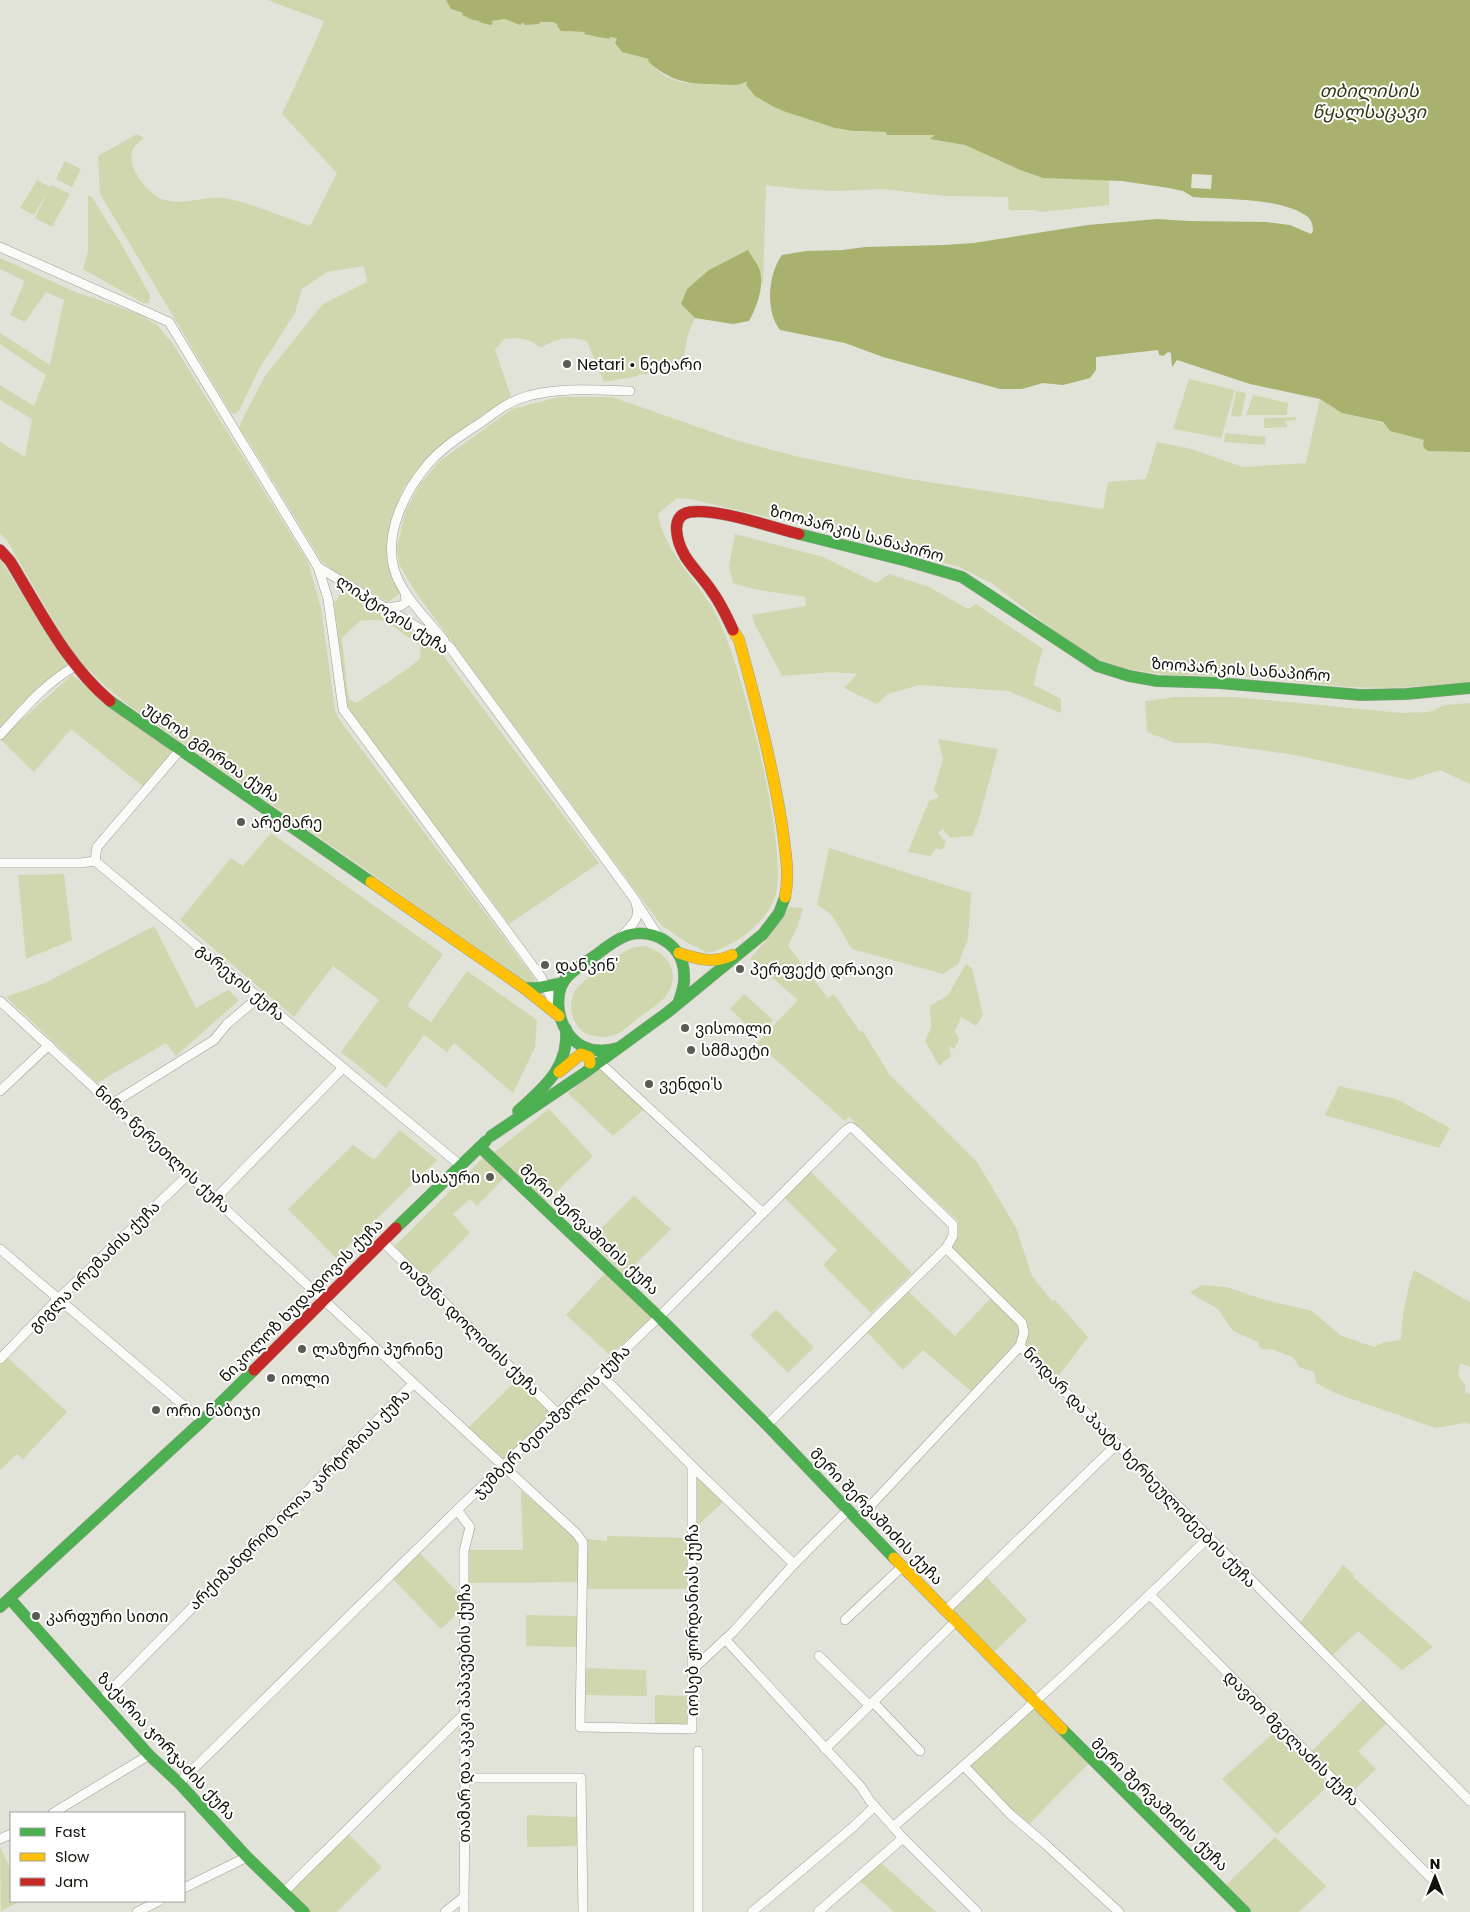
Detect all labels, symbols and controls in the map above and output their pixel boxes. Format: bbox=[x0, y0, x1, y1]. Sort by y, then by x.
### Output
water label: თბილისის წყალსაცავი bbox=[1312, 78, 1426, 124]
place label: Netari • ნეტარი bbox=[577, 353, 702, 376]
marker: Netari • ნეტარი bbox=[561, 358, 573, 370]
street label: ზოოპარკის სანაპირო bbox=[767, 499, 947, 568]
street label: ლიპტოვის ქუჩა bbox=[332, 569, 454, 660]
street label: ზოოპარკის სანაპირო bbox=[1151, 652, 1331, 687]
street label: უცნობ გმირთა ქუჩა bbox=[139, 697, 285, 808]
place label: არემარე bbox=[251, 811, 322, 834]
marker: არემარე bbox=[235, 816, 247, 828]
street label: გარეჯის ქუჩა bbox=[191, 938, 290, 1026]
place label: დანკინ' bbox=[555, 954, 618, 977]
place label: პერფექტ დრაივი bbox=[750, 958, 893, 981]
marker: დანკინ' bbox=[539, 959, 551, 971]
marker: პერფექტ დრაივი bbox=[734, 963, 746, 975]
place label: ვისოილი bbox=[695, 1017, 772, 1040]
marker: ვისოილი bbox=[679, 1022, 691, 1034]
place label: სმმაეტი bbox=[701, 1039, 769, 1062]
marker: სმმაეტი bbox=[685, 1044, 697, 1056]
place label: ვენდი'ს bbox=[659, 1073, 723, 1096]
marker: ვენდი'ს bbox=[643, 1078, 655, 1090]
street label: ნინო წერეთლის ქუჩა bbox=[90, 1080, 236, 1219]
street label: მერი შერვაშიძის ქუჩა bbox=[515, 1158, 665, 1300]
place label: სისაური bbox=[411, 1166, 480, 1189]
marker: სისაური bbox=[484, 1171, 496, 1183]
street label: გიგლა ირემაძის ქუჩა bbox=[23, 1195, 165, 1337]
street label: ნიკოლოზ ხუდადოვის ქუჩა bbox=[214, 1213, 389, 1388]
street label: თამუნა დოლიძის ქუჩა bbox=[394, 1254, 545, 1401]
place label: ლაზური პურინე bbox=[312, 1338, 443, 1361]
street label: ჯუმბერ ბეთაშვილის ქუჩა bbox=[467, 1339, 636, 1503]
street label: ნოდარ და პაატა ხერხეულიძეების ქუჩა bbox=[1018, 1342, 1262, 1593]
marker: ლაზური პურინე bbox=[296, 1343, 308, 1355]
place label: იოლი bbox=[281, 1367, 330, 1390]
marker: იოლი bbox=[265, 1372, 277, 1384]
street label: არქიმანდრიტ ილია კარტოზიას ქუჩა bbox=[184, 1384, 415, 1615]
place label: ორი ნაბიჯი bbox=[166, 1399, 261, 1422]
marker: ორი ნაბიჯი bbox=[150, 1404, 162, 1416]
street label: მერი შერვაშიძის ქუჩა bbox=[805, 1442, 949, 1590]
street label: იოსებ ჟორდანიას ქუჩა bbox=[681, 1524, 704, 1716]
street label: თამარ და აკაკი პაპავების ქუჩა bbox=[453, 1583, 476, 1843]
place label: კარფური სითი bbox=[46, 1605, 169, 1628]
marker: კარფური სითი bbox=[30, 1610, 42, 1622]
street label: დავით მგელაძის ქუჩა bbox=[1218, 1665, 1365, 1812]
street label: ზაქარია ჯორჯაძის ქუჩა bbox=[92, 1667, 241, 1825]
street label: მერი შერვაშიძის ქუჩა bbox=[1086, 1732, 1234, 1876]
legend bbox=[10, 1812, 185, 1902]
text: Fast bbox=[55, 1821, 86, 1842]
text: Slow bbox=[55, 1846, 90, 1867]
north arrow bbox=[1410, 1852, 1460, 1902]
text: N bbox=[1430, 1854, 1440, 1874]
text: Jam bbox=[55, 1871, 89, 1892]

